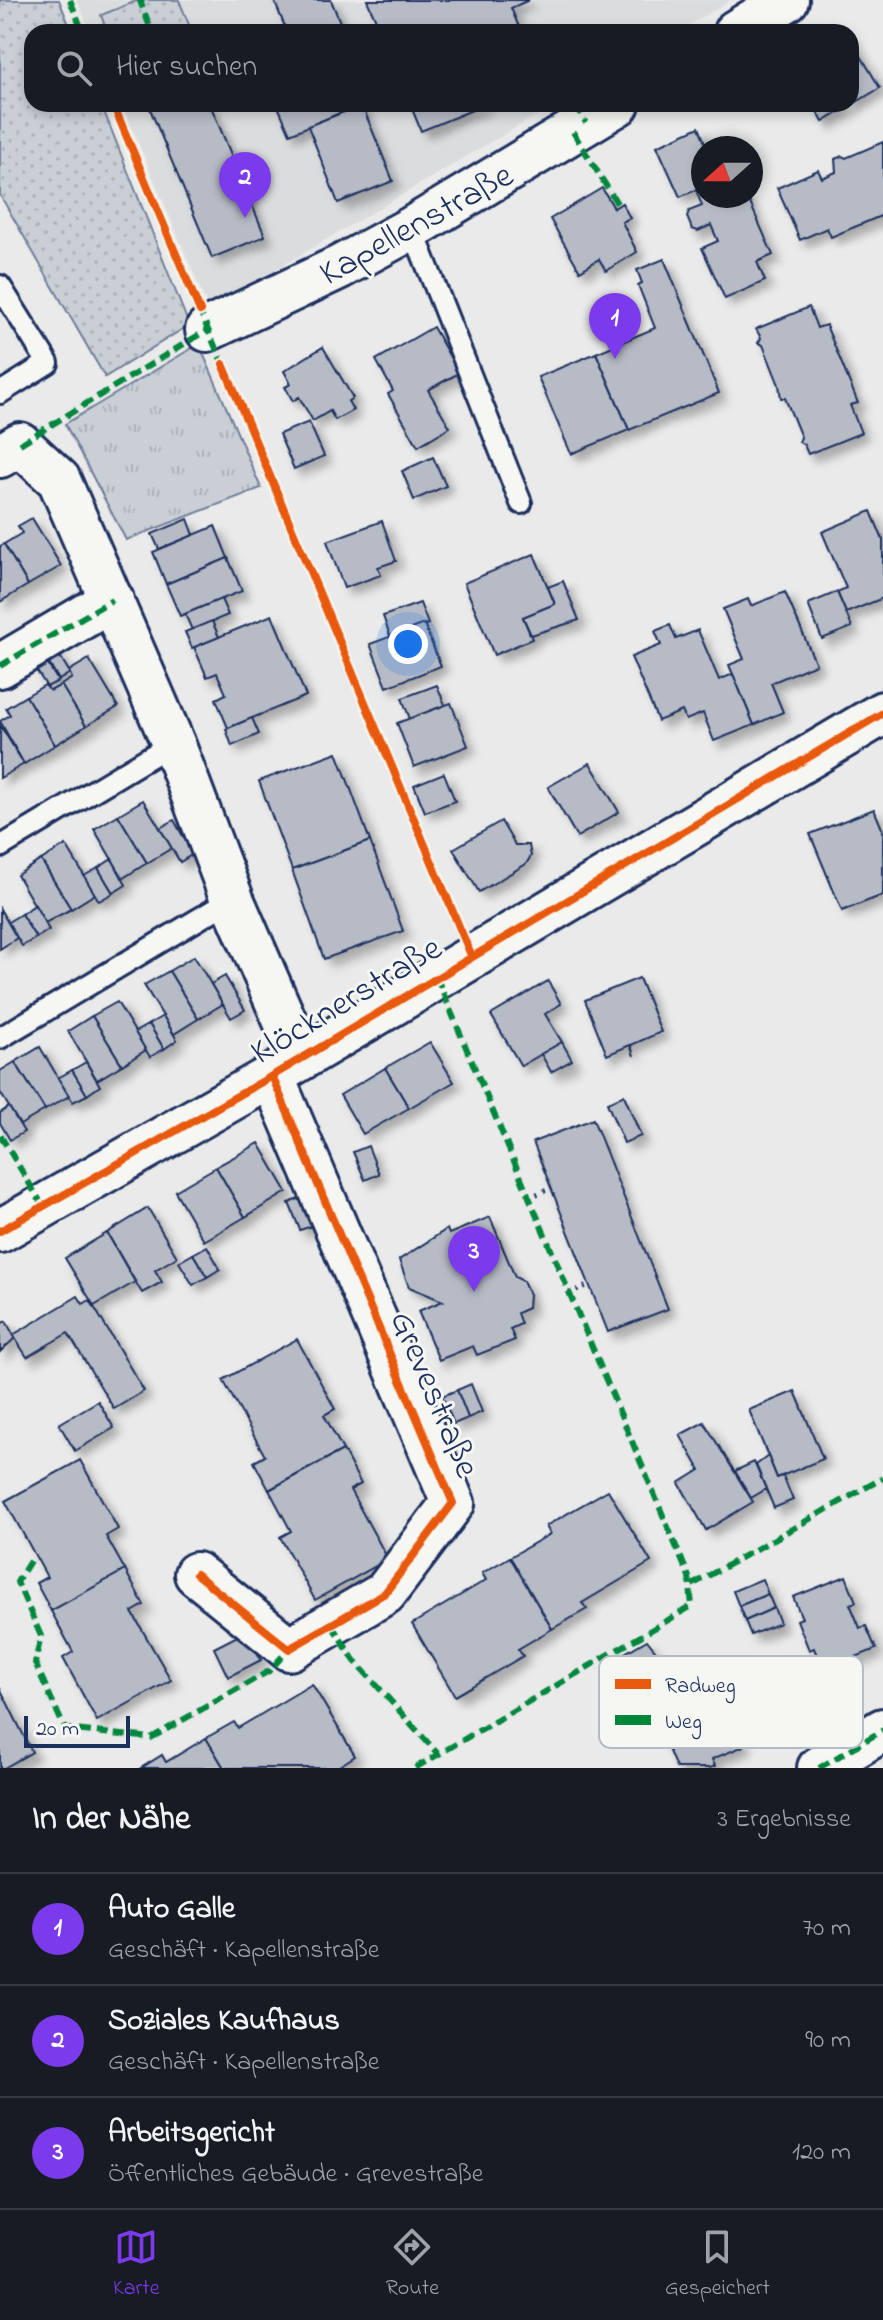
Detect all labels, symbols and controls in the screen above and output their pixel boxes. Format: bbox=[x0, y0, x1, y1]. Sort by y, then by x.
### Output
search box bbox=[24, 24, 859, 112]
icon: search bbox=[52, 46, 96, 90]
text: Hier suchen bbox=[116, 46, 257, 90]
north arrow bbox=[691, 136, 763, 208]
street label: Kapellenstraße bbox=[311, 150, 525, 301]
pin: 2 bbox=[219, 152, 271, 218]
pin: 1 bbox=[589, 293, 641, 359]
your location bbox=[388, 624, 428, 664]
street label: Klöcknerstraße bbox=[242, 923, 454, 1080]
pin: 3 bbox=[448, 1226, 500, 1292]
street label: Grevestraße bbox=[374, 1303, 492, 1487]
legend bbox=[599, 1656, 863, 1748]
text: Radweg bbox=[665, 1671, 736, 1704]
text: Weg bbox=[665, 1707, 702, 1740]
scale bar bbox=[24, 1712, 130, 1748]
text: 20 m bbox=[36, 1714, 79, 1746]
text: In der Nähe bbox=[32, 1795, 190, 1845]
text: 3 Ergebnisse bbox=[717, 1801, 851, 1839]
text: Auto Galle bbox=[108, 1888, 235, 1932]
text: 1 bbox=[54, 1910, 62, 1948]
text: 70 m bbox=[802, 1910, 851, 1948]
text: Geschäft · Kapellenstraße bbox=[108, 1932, 380, 1970]
text: Soziales Kaufhaus bbox=[108, 2000, 340, 2044]
text: 2 bbox=[52, 2022, 64, 2060]
text: 90 m bbox=[805, 2022, 851, 2060]
text: Geschäft · Kapellenstraße bbox=[108, 2044, 380, 2082]
text: Arbeitsgericht bbox=[108, 2112, 275, 2156]
text: 3 bbox=[53, 2134, 63, 2172]
text: 120 m bbox=[792, 2134, 851, 2172]
text: Öffentliches Gebäude · Grevestraße bbox=[108, 2156, 484, 2194]
tab: Karte bbox=[113, 2225, 160, 2305]
tab: Route bbox=[386, 2225, 439, 2305]
tab: Gespeichert bbox=[665, 2225, 770, 2305]

